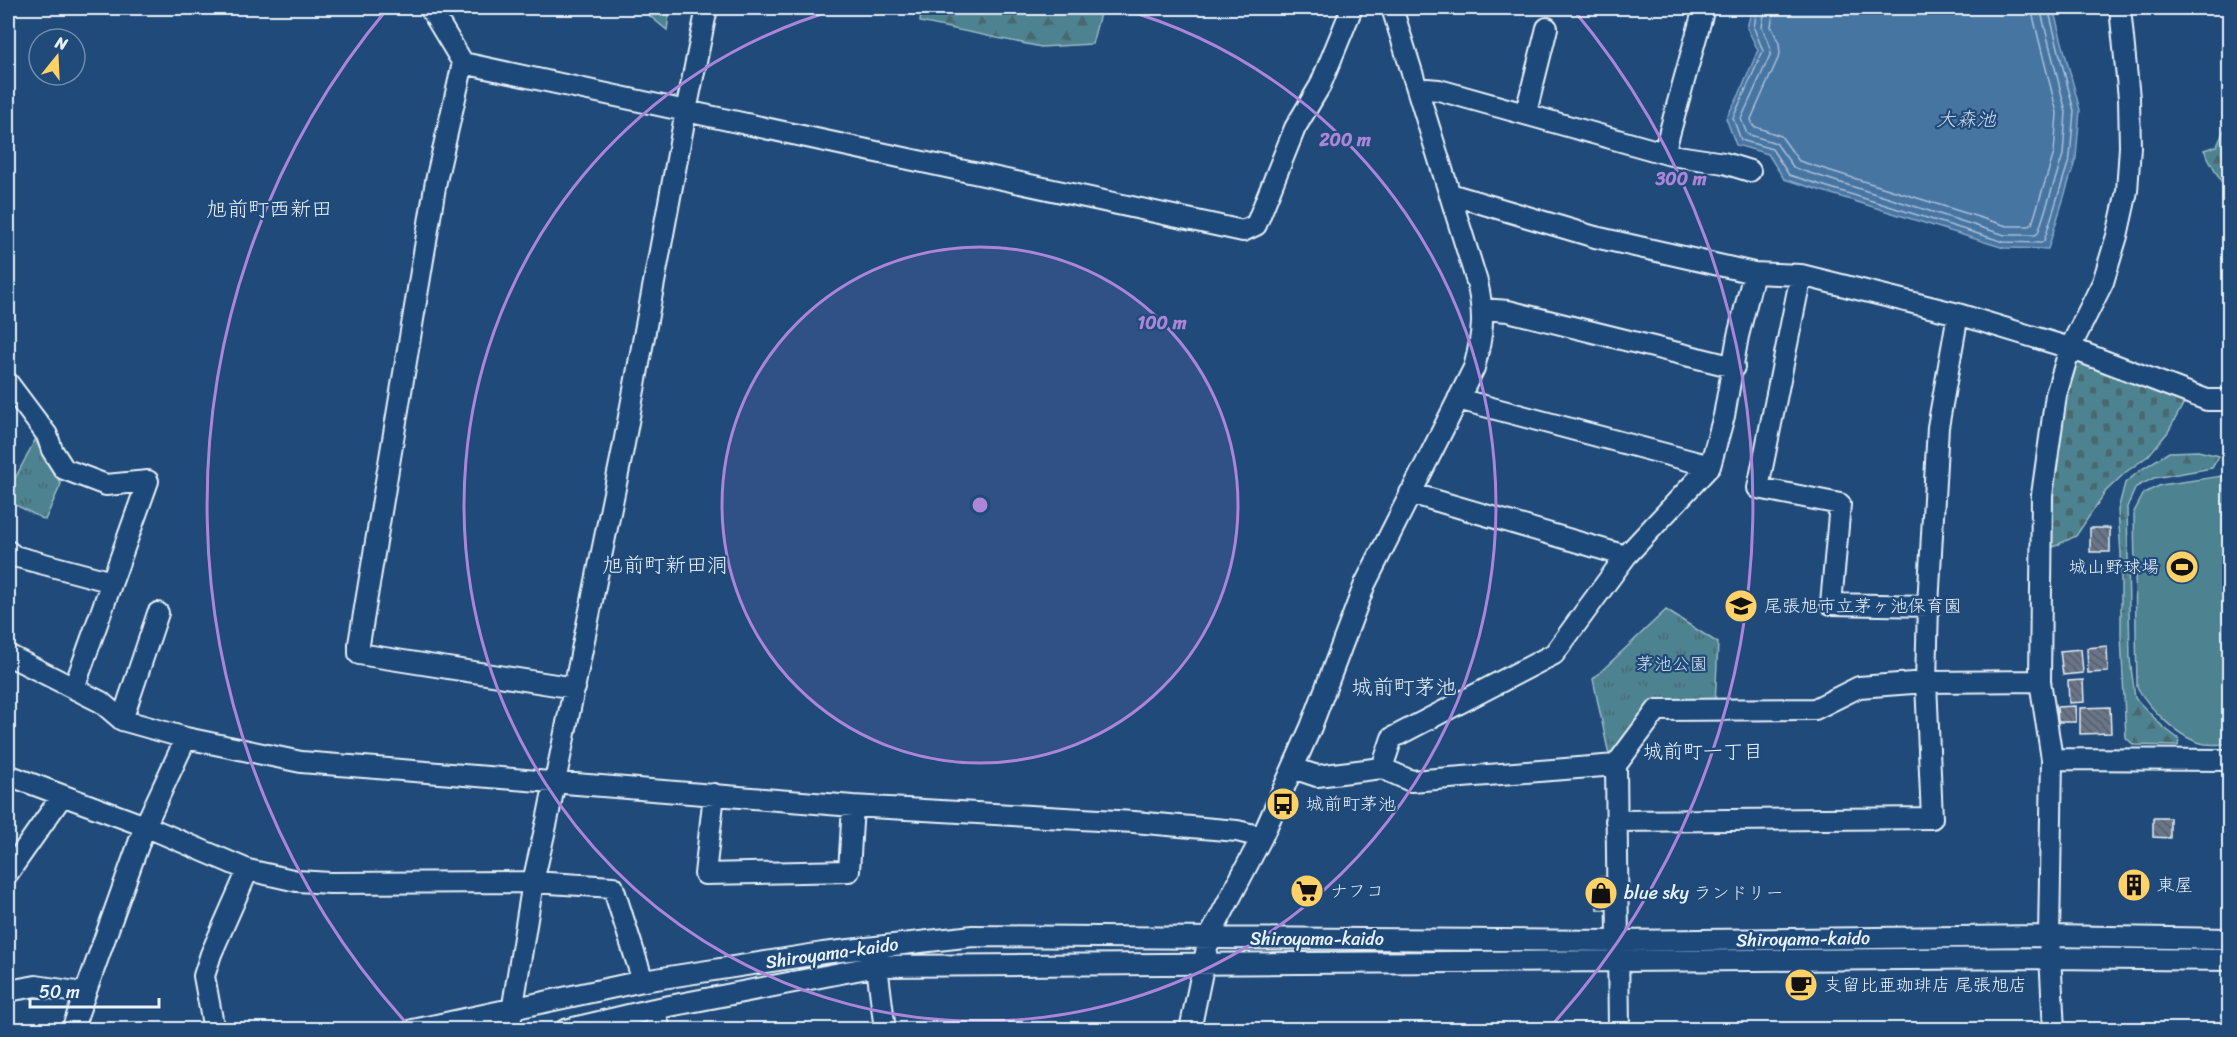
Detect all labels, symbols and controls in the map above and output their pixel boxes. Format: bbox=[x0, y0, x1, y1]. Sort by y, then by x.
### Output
north arrow bbox=[27, 27, 87, 87]
text: N bbox=[51, 27, 72, 59]
water label: 大森池 bbox=[1936, 102, 1997, 137]
text: 200 m bbox=[1318, 124, 1371, 156]
text: 300 m bbox=[1654, 163, 1707, 195]
district label: 旭前町西新田 bbox=[206, 190, 332, 228]
text: 100 m bbox=[1138, 307, 1187, 339]
centre of rings bbox=[970, 495, 990, 515]
district label: 旭前町新田洞 bbox=[602, 546, 728, 584]
sports icon: 城山野球場 bbox=[2164, 549, 2200, 585]
place label: 城山野球場 bbox=[2069, 551, 2159, 583]
school or university icon: 尾張旭市立茅ヶ池保育園 bbox=[1723, 588, 1759, 624]
place label: 尾張旭市立茅ヶ池保育園 bbox=[1764, 590, 1962, 622]
park label: 茅池公園 bbox=[1636, 648, 1708, 680]
district label: 城前町茅池 bbox=[1352, 668, 1457, 706]
district label: 城前町一丁目 bbox=[1643, 734, 1763, 769]
bus stop icon: 城前町茅池 bbox=[1265, 786, 1301, 822]
place label: 城前町茅池 bbox=[1306, 788, 1396, 820]
building icon: 東屋 bbox=[2116, 867, 2152, 903]
place label: 東屋 bbox=[2157, 869, 2193, 901]
supermarket icon: ナフコ bbox=[1289, 873, 1325, 909]
place label: ナフコ bbox=[1330, 875, 1384, 907]
shop icon: blue sky ランドリー bbox=[1583, 875, 1619, 911]
place label: blue sky ランドリー bbox=[1624, 877, 1784, 909]
street label: Shiroyama-kaido bbox=[1736, 922, 1870, 956]
street label: Shiroyama-kaido bbox=[1250, 923, 1384, 955]
street label: Shiroyama-kaido bbox=[763, 928, 901, 978]
cafe icon: 支留比亜珈琲店 尾張旭店 bbox=[1783, 967, 1819, 1003]
place label: 支留比亜珈琲店 尾張旭店 bbox=[1824, 969, 2027, 1001]
scale bar bbox=[30, 971, 159, 1009]
text: 50 m bbox=[39, 976, 80, 1008]

